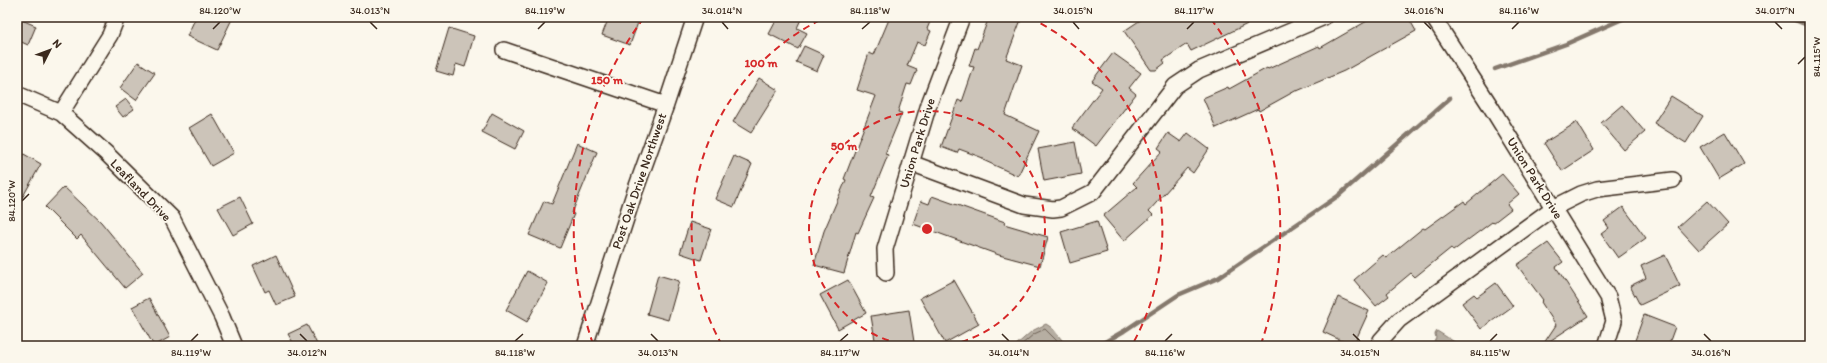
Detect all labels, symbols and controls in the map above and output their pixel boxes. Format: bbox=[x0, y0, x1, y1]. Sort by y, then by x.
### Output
text: 84.120°W bbox=[199, 4, 241, 17]
text: 34.013°N bbox=[350, 4, 390, 17]
text: 84.119°W bbox=[525, 4, 565, 17]
text: 34.014°N bbox=[702, 4, 742, 17]
text: 84.118°W bbox=[850, 4, 891, 17]
text: 34.015°N bbox=[1053, 4, 1093, 17]
text: 84.117°W bbox=[1174, 4, 1214, 17]
text: 34.016°N bbox=[1404, 4, 1444, 17]
text: 84.116°W bbox=[1499, 4, 1539, 17]
text: 34.017°N bbox=[1755, 4, 1795, 17]
north arrow bbox=[30, 30, 70, 70]
text: N bbox=[50, 37, 64, 51]
text: 84.115°W bbox=[1810, 37, 1823, 77]
text: 100 m bbox=[744, 56, 778, 70]
text: 150 m bbox=[591, 73, 624, 87]
street label: Union Park Drive bbox=[896, 96, 938, 190]
street label: Post Oak Drive Northwest bbox=[609, 111, 669, 251]
street label: Union Park Drive bbox=[1504, 134, 1566, 222]
text: 50 m bbox=[831, 139, 858, 153]
street label: Leafland Drive bbox=[107, 156, 175, 224]
text: 84.120°W bbox=[5, 180, 18, 222]
centre of rings bbox=[920, 222, 934, 236]
text: 84.119°W bbox=[171, 346, 211, 359]
text: 34.012°N bbox=[287, 346, 327, 359]
text: 84.118°W bbox=[495, 346, 536, 359]
text: 34.013°N bbox=[638, 346, 678, 359]
text: 84.117°W bbox=[820, 346, 860, 359]
text: 34.014°N bbox=[989, 346, 1029, 359]
text: 84.116°W bbox=[1145, 346, 1185, 359]
text: 34.015°N bbox=[1340, 346, 1380, 359]
text: 84.115°W bbox=[1470, 346, 1510, 359]
text: 34.016°N bbox=[1691, 346, 1731, 359]

